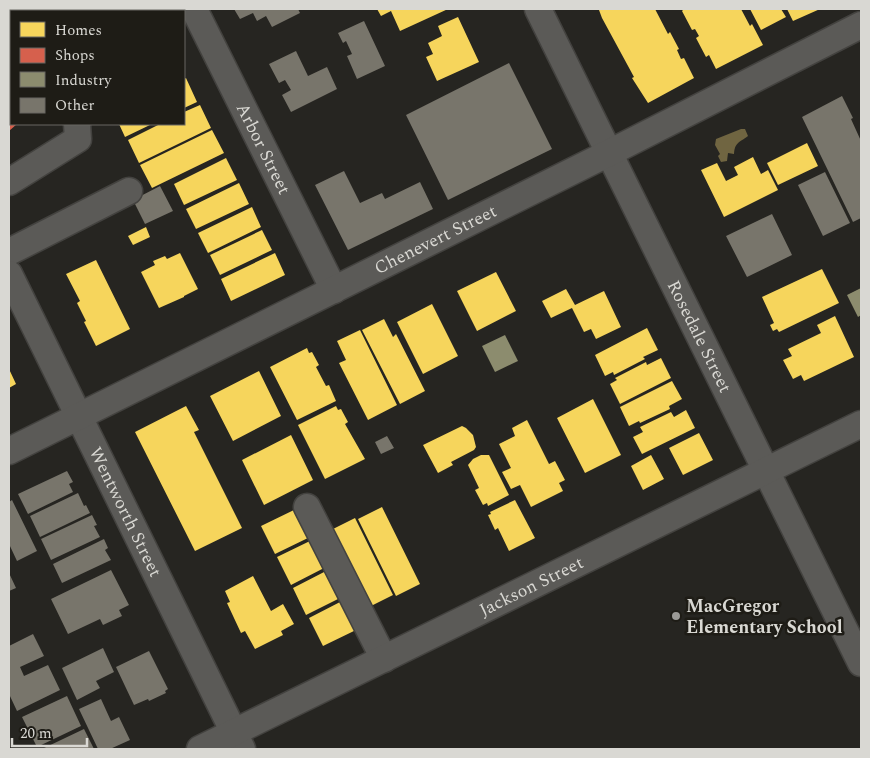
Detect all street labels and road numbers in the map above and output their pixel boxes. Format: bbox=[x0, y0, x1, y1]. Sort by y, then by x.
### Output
street label: Arbor Street bbox=[229, 98, 298, 199]
street label: Chenevert Street bbox=[369, 197, 501, 281]
street label: Rosedale Street bbox=[660, 275, 739, 397]
street label: Wentworth Street bbox=[82, 442, 169, 582]
street label: Jackson Street bbox=[474, 549, 588, 623]

